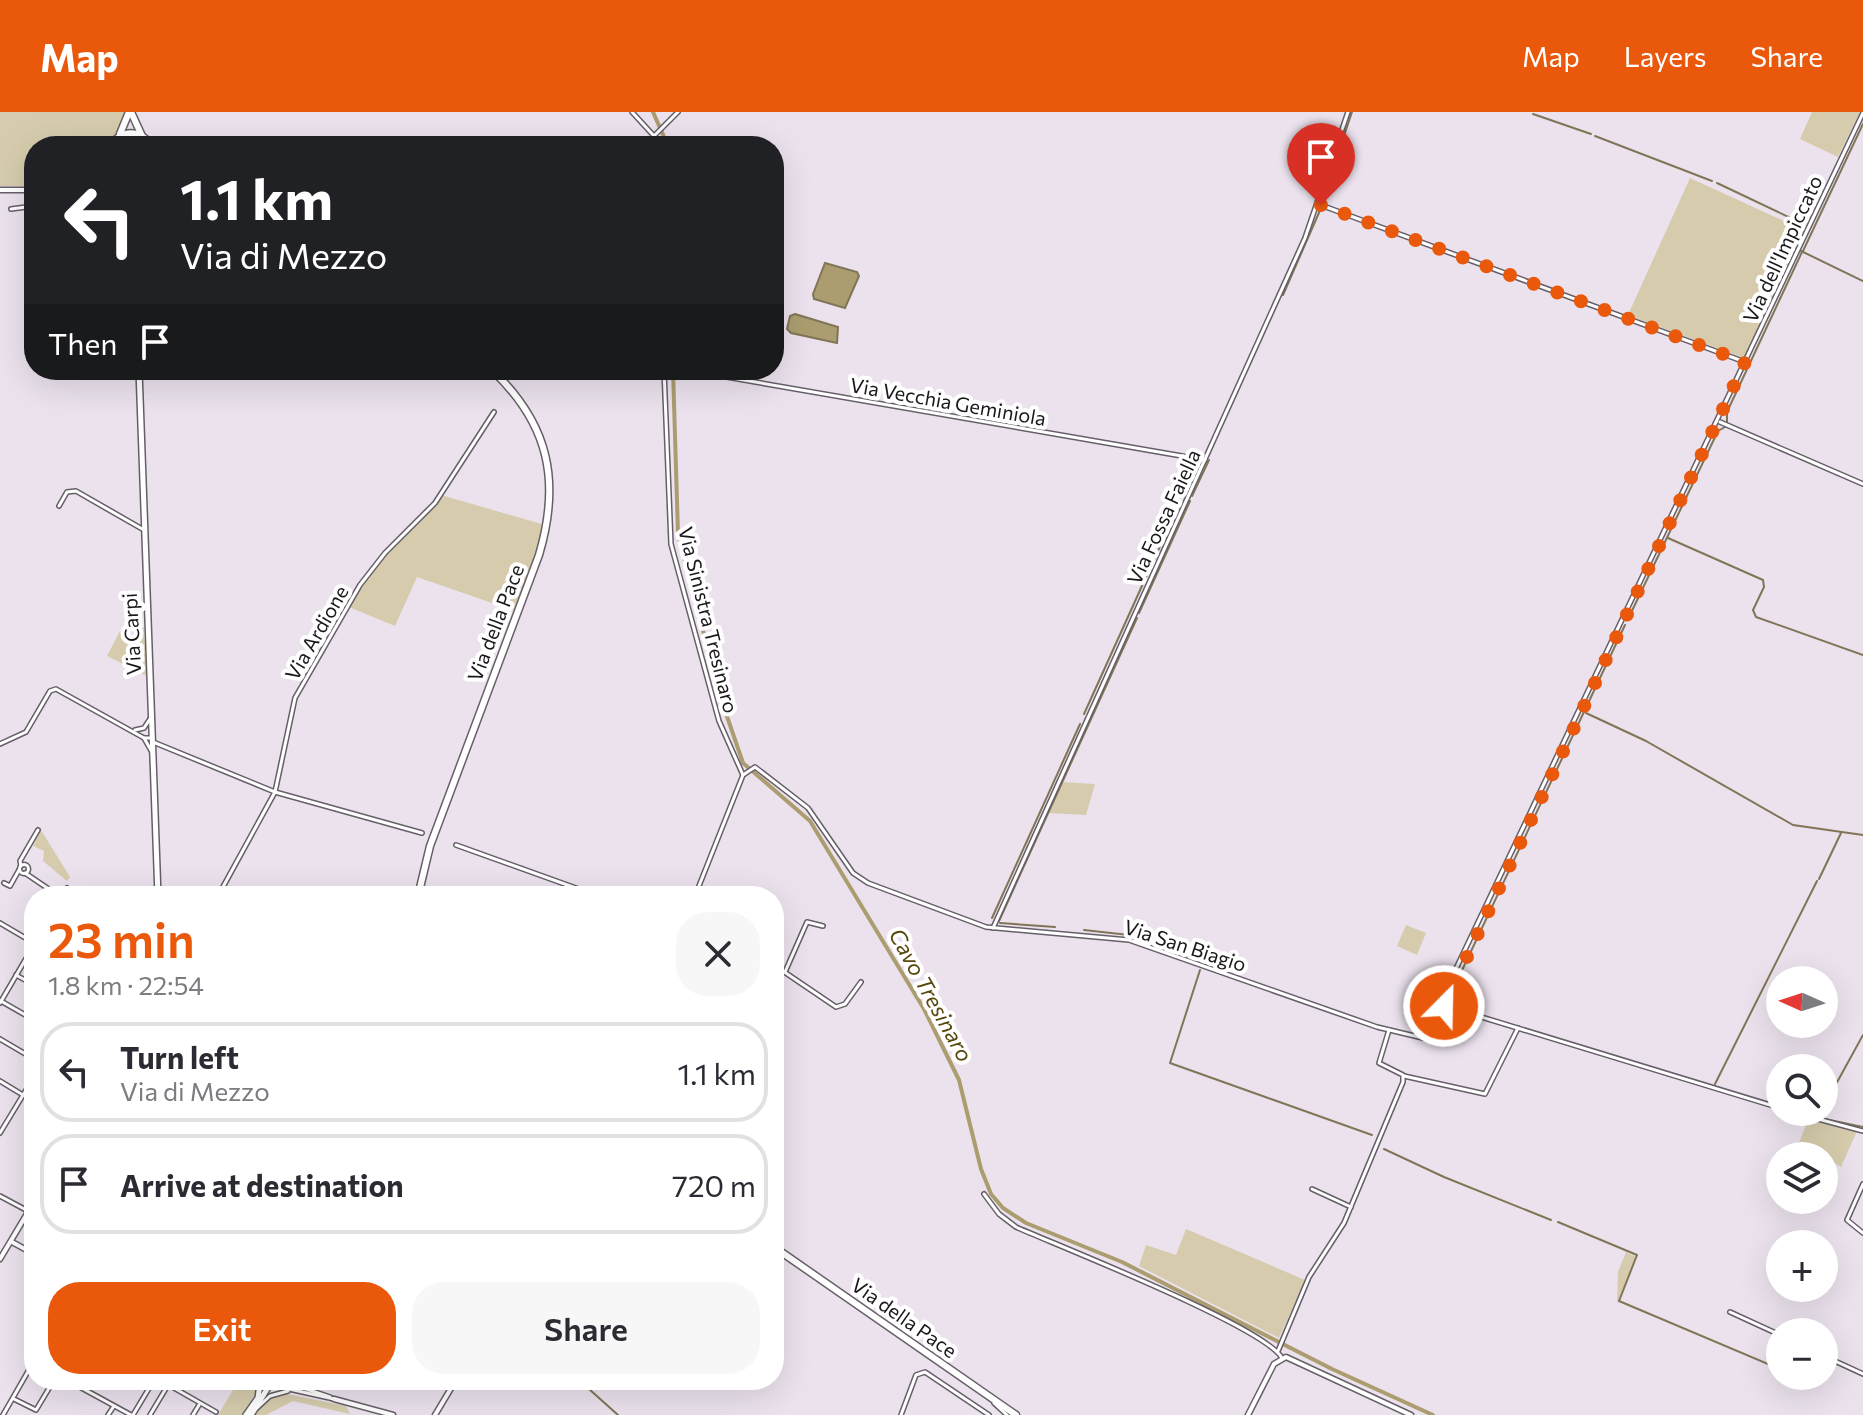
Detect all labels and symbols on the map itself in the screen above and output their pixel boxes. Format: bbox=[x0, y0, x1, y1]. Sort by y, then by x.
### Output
pin bbox=[1287, 123, 1355, 205]
street label: Via dell'Impiccato bbox=[1737, 171, 1827, 326]
street label: Via Vecchia Geminiola bbox=[848, 372, 1048, 430]
street label: Via Fossa Faiella bbox=[1121, 445, 1205, 588]
street label: Via Sinistra Tresinaro bbox=[674, 524, 744, 715]
street label: Via della Pace bbox=[462, 561, 528, 684]
street label: Via Ardione bbox=[279, 581, 353, 684]
street label: Via Carpi bbox=[117, 592, 145, 676]
street label: Via San Biagio bbox=[1121, 914, 1249, 976]
water label: Cavo Tresinaro bbox=[884, 923, 979, 1066]
position arrow bbox=[1402, 964, 1486, 1048]
north arrow bbox=[1766, 966, 1838, 1038]
street label: Via della Pace bbox=[847, 1272, 962, 1362]

